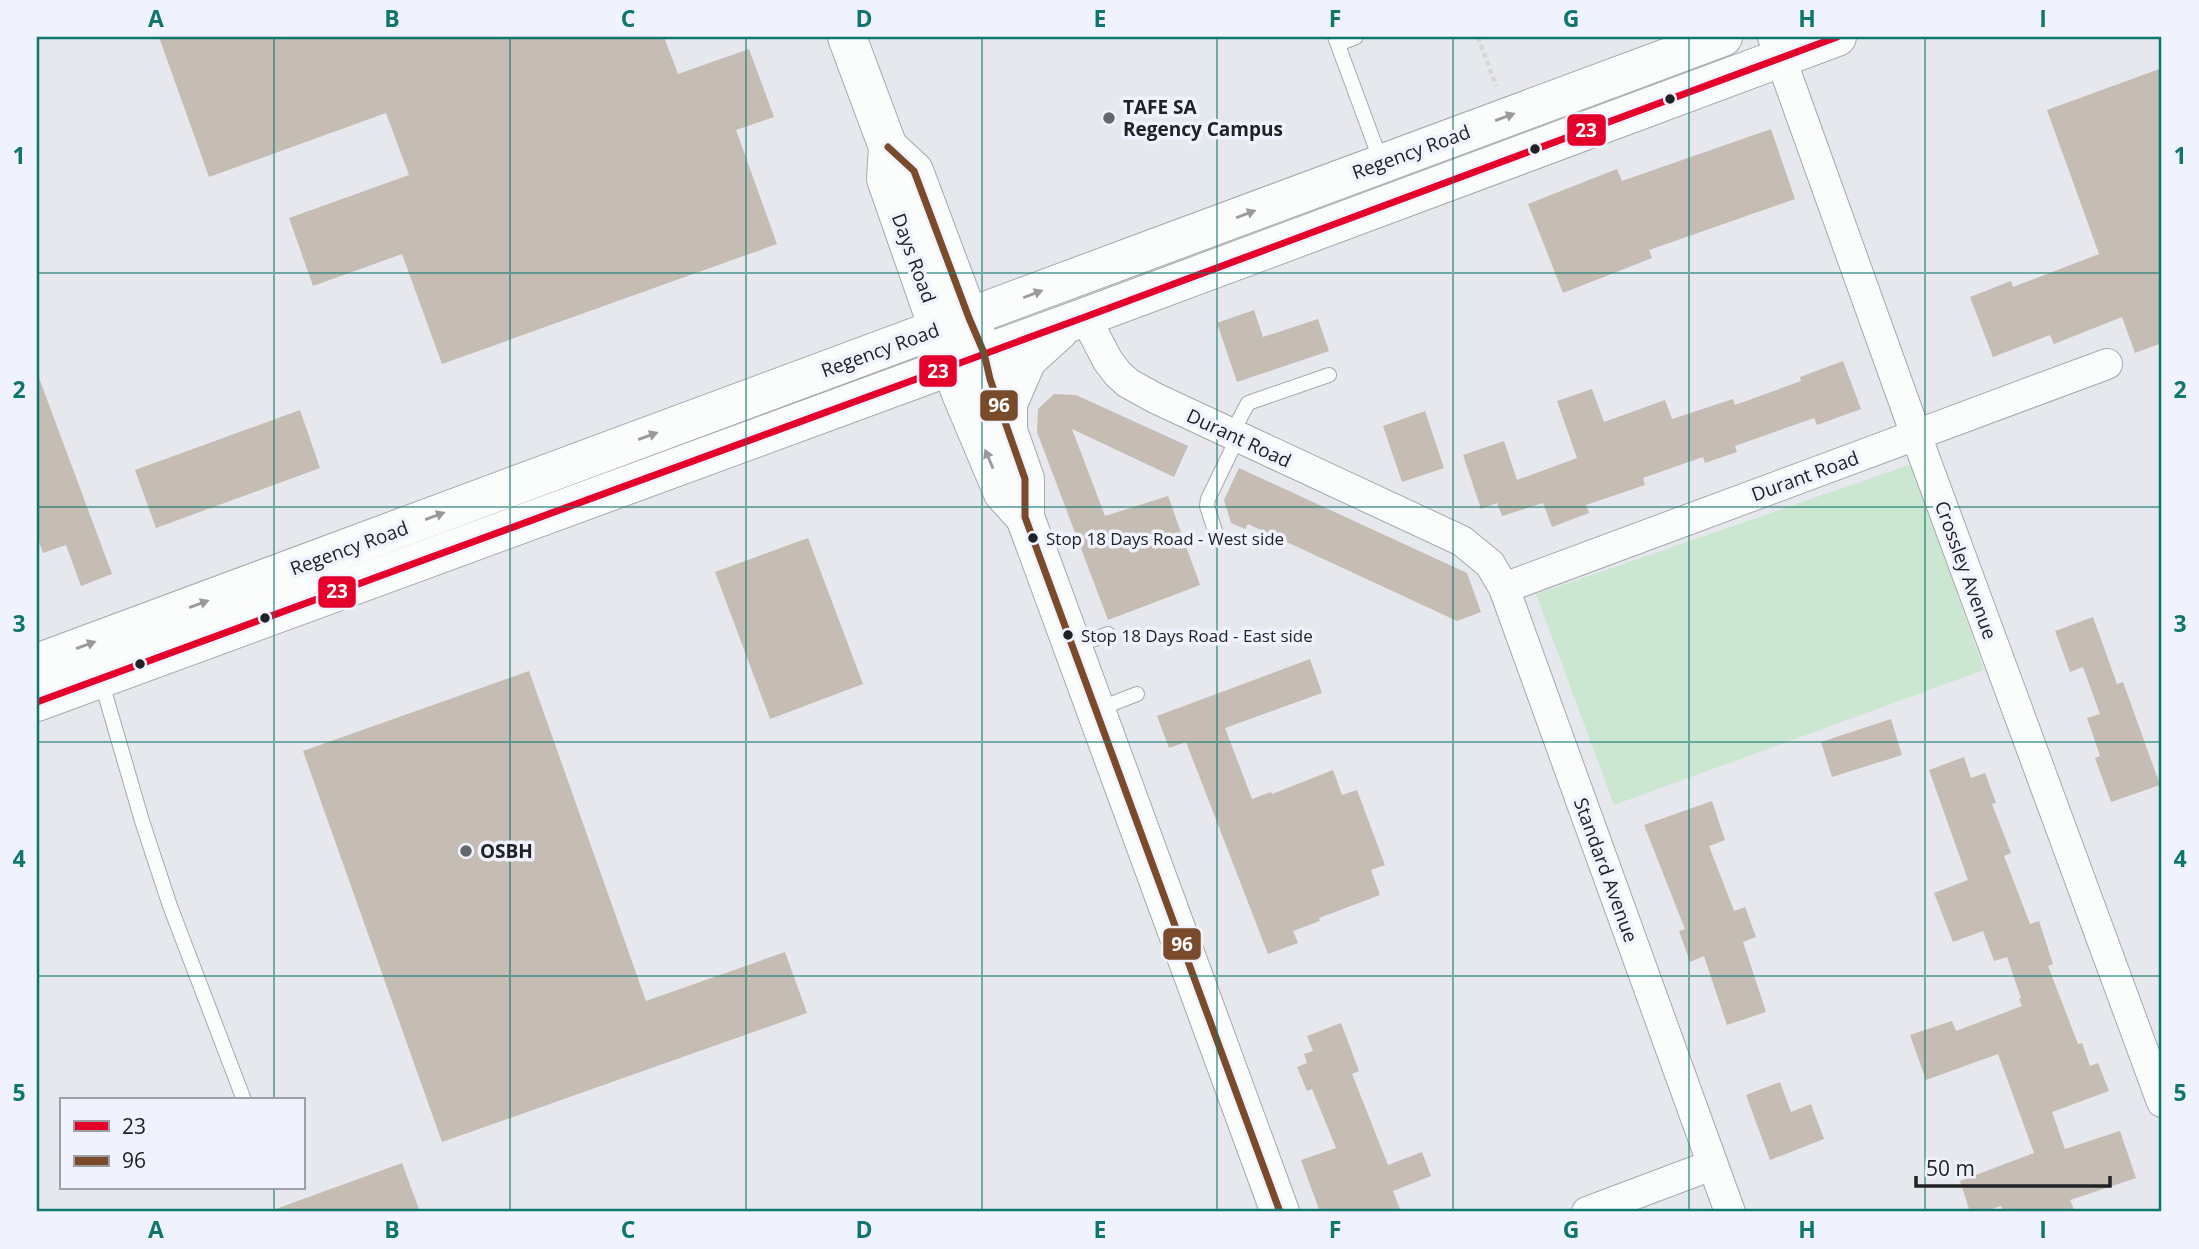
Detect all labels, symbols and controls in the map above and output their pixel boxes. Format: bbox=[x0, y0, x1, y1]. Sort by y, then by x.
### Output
text: A bbox=[148, 2, 164, 34]
text: B bbox=[384, 2, 400, 34]
text: C bbox=[621, 2, 635, 34]
text: D bbox=[855, 2, 873, 34]
text: E bbox=[1094, 2, 1106, 34]
text: F bbox=[1329, 2, 1341, 34]
text: G bbox=[1563, 2, 1579, 34]
text: H bbox=[1798, 2, 1816, 34]
text: I bbox=[2039, 2, 2047, 34]
unlabelled marker bbox=[1663, 92, 1677, 106]
place label: TAFE SA Regency Campus bbox=[1123, 94, 1283, 142]
marker: TAFE SA Regency Campus bbox=[1101, 110, 1117, 126]
one-way arrow bbox=[1494, 112, 1515, 123]
line badge: 23 bbox=[1566, 113, 1607, 147]
text: 23 bbox=[1575, 117, 1597, 143]
street label: Regency Road bbox=[1348, 119, 1474, 185]
text: 1 bbox=[12, 139, 26, 171]
text: 1 bbox=[2173, 139, 2187, 171]
unlabelled marker bbox=[1528, 142, 1542, 156]
one-way arrow bbox=[1235, 208, 1256, 219]
street label: Days Road bbox=[886, 210, 942, 306]
one-way arrow bbox=[1022, 288, 1043, 299]
street label: Regency Road bbox=[817, 317, 943, 383]
line badge: 23 bbox=[918, 354, 958, 388]
text: 23 bbox=[927, 358, 949, 384]
text: 2 bbox=[12, 373, 26, 405]
text: 2 bbox=[2173, 373, 2187, 405]
line badge: 96 bbox=[979, 389, 1019, 422]
text: 96 bbox=[988, 392, 1010, 418]
street label: Durant Road bbox=[1183, 402, 1295, 474]
one-way arrow bbox=[638, 431, 659, 442]
street label: Durant Road bbox=[1748, 445, 1862, 507]
one-way arrow bbox=[983, 449, 994, 470]
street label: Crossley Avenue bbox=[1929, 497, 2003, 643]
one-way arrow bbox=[424, 510, 445, 521]
street label: Regency Road bbox=[286, 515, 412, 581]
place label: Stop 18 Days Road - West side bbox=[1046, 527, 1284, 550]
marker: Stop 18 Days Road - West side bbox=[1026, 531, 1040, 545]
line badge: 23 bbox=[317, 575, 357, 609]
text: 23 bbox=[326, 578, 348, 604]
one-way arrow bbox=[188, 598, 209, 609]
text: 3 bbox=[12, 607, 26, 639]
text: 3 bbox=[2173, 607, 2187, 639]
unlabelled marker bbox=[258, 611, 272, 625]
place label: Stop 18 Days Road - East side bbox=[1081, 624, 1313, 647]
marker: Stop 18 Days Road - East side bbox=[1061, 628, 1075, 642]
one-way arrow bbox=[75, 640, 96, 651]
unlabelled marker bbox=[133, 657, 147, 671]
street label: Standard Avenue bbox=[1568, 794, 1644, 946]
place label: OSBH bbox=[480, 838, 533, 864]
text: 4 bbox=[12, 842, 26, 874]
text: 4 bbox=[2173, 842, 2187, 874]
marker: OSBH bbox=[458, 843, 474, 859]
line badge: 96 bbox=[1162, 927, 1202, 961]
text: 96 bbox=[1171, 931, 1193, 957]
text: 5 bbox=[12, 1076, 26, 1108]
text: 5 bbox=[2173, 1076, 2187, 1108]
legend bbox=[60, 1098, 304, 1190]
text: 23 bbox=[122, 1112, 146, 1140]
scale bar bbox=[1916, 1144, 2110, 1188]
text: 96 bbox=[122, 1146, 146, 1174]
text: 50 m bbox=[1926, 1154, 1975, 1182]
text: A bbox=[148, 1213, 164, 1245]
text: B bbox=[384, 1213, 400, 1245]
text: C bbox=[621, 1213, 635, 1245]
text: D bbox=[855, 1213, 873, 1245]
text: E bbox=[1094, 1213, 1106, 1245]
text: F bbox=[1329, 1213, 1341, 1245]
text: G bbox=[1563, 1213, 1579, 1245]
text: H bbox=[1798, 1213, 1816, 1245]
text: I bbox=[2039, 1213, 2047, 1245]

